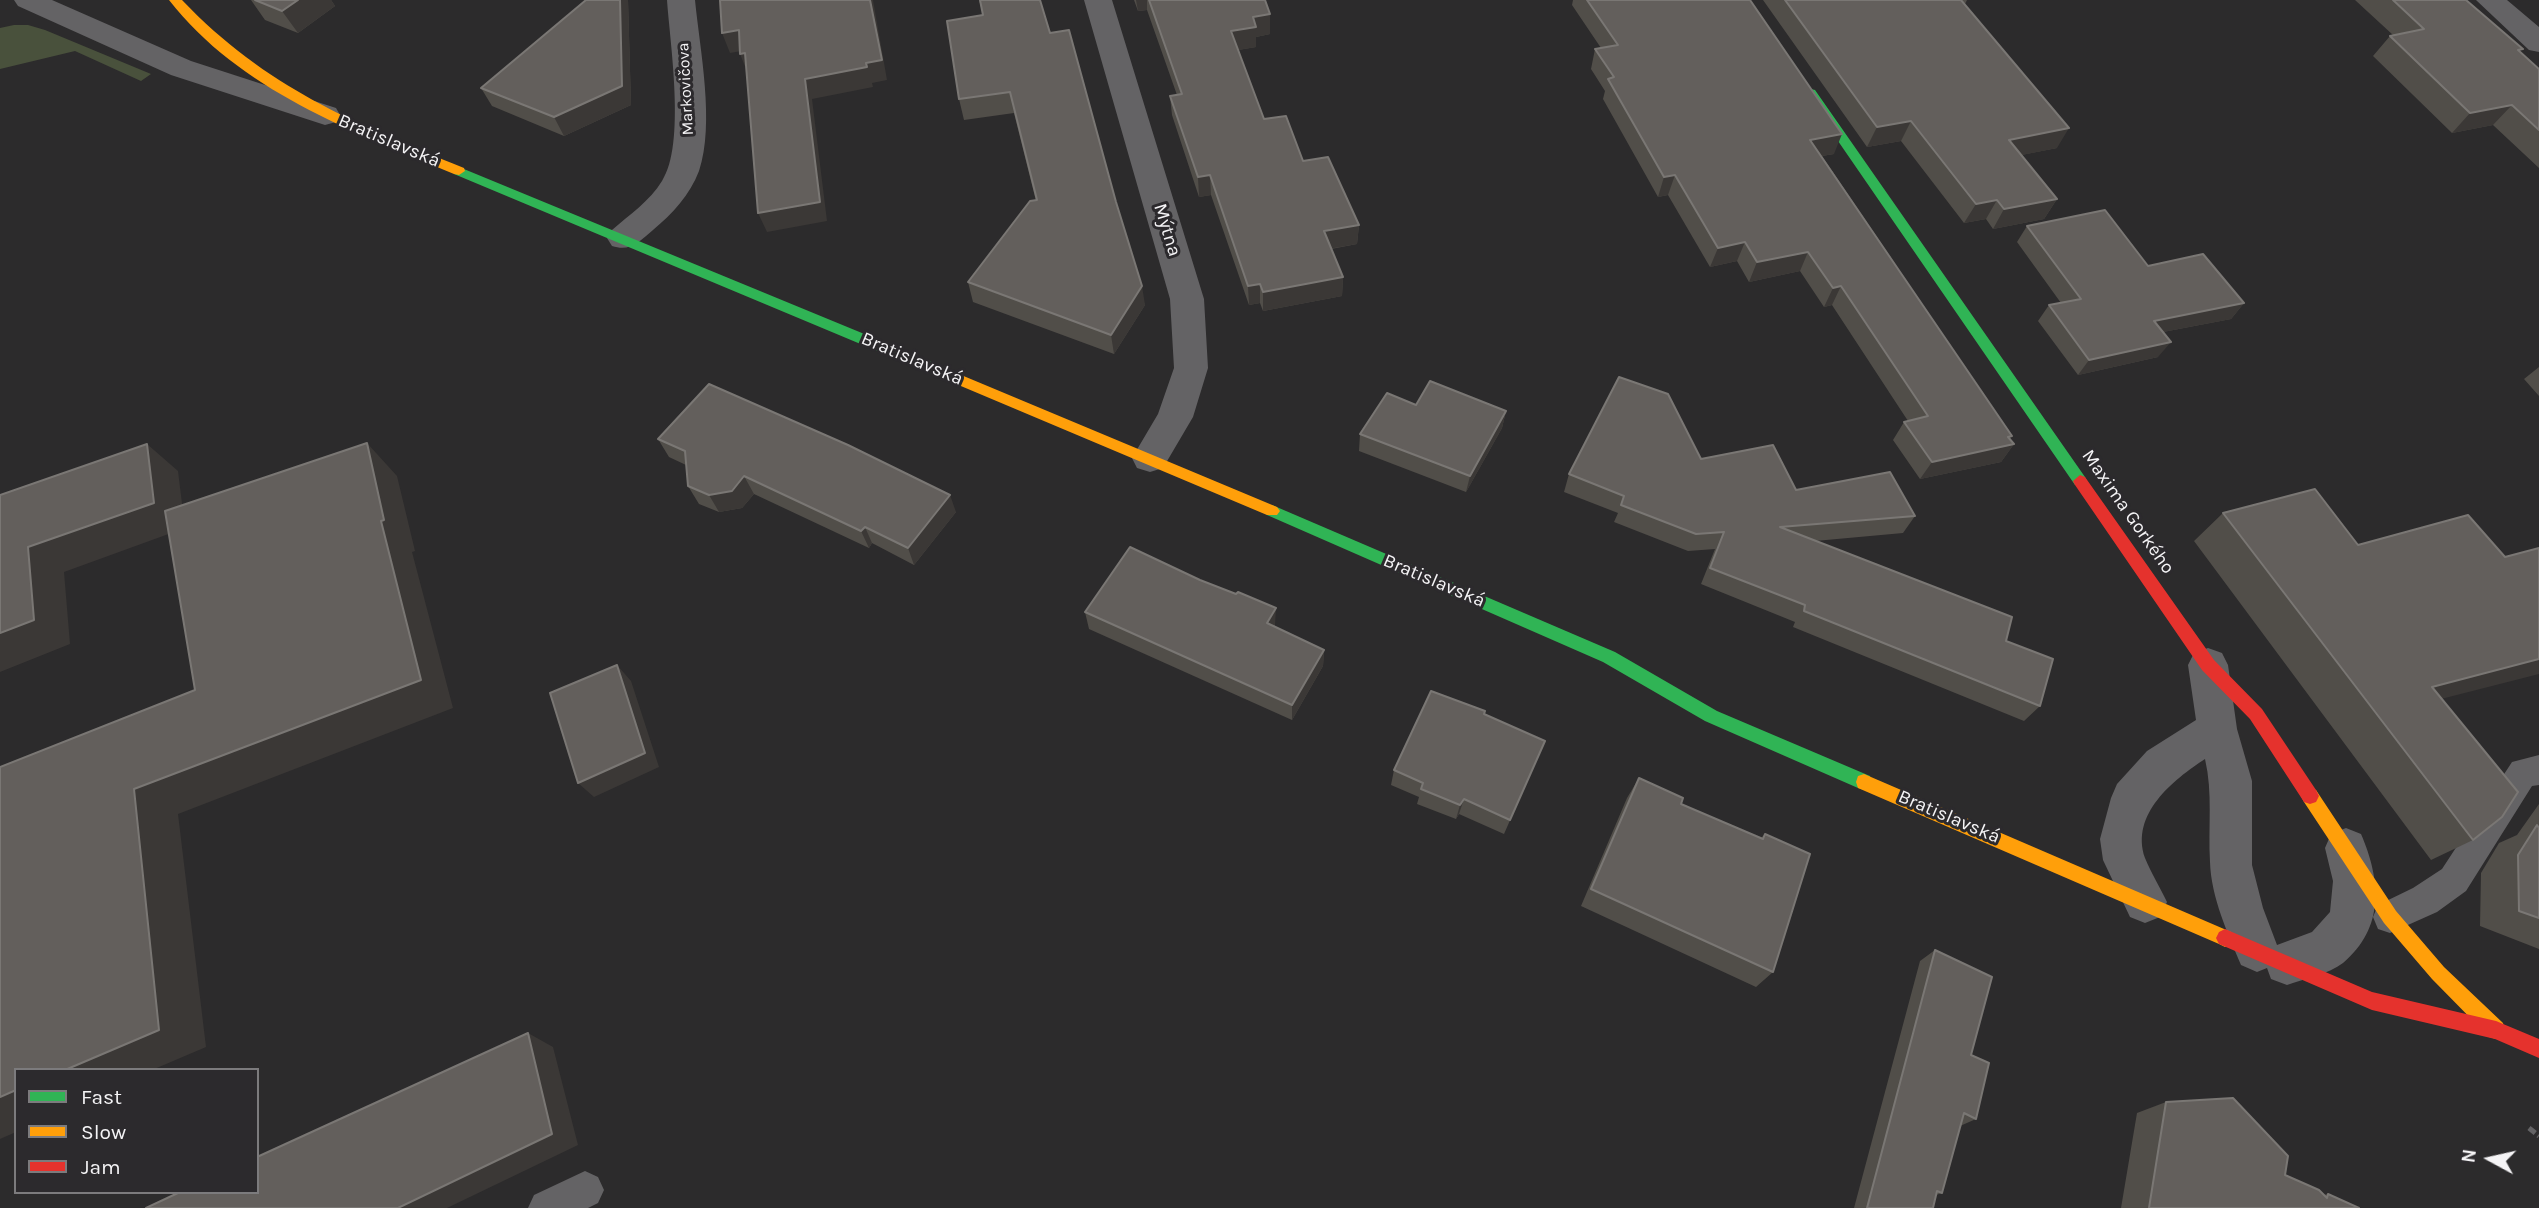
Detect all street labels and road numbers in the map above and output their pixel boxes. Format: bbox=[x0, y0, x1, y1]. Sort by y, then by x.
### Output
street label: Markovičova bbox=[674, 42, 698, 136]
street label: Bratislavská bbox=[335, 109, 443, 173]
street label: Mýtna bbox=[1148, 201, 1186, 259]
street label: Bratislavská bbox=[858, 327, 966, 391]
street label: Maxima Gorkého bbox=[2077, 445, 2179, 579]
street label: Bratislavská bbox=[1380, 549, 1488, 613]
street label: Bratislavská bbox=[1895, 785, 2003, 849]

